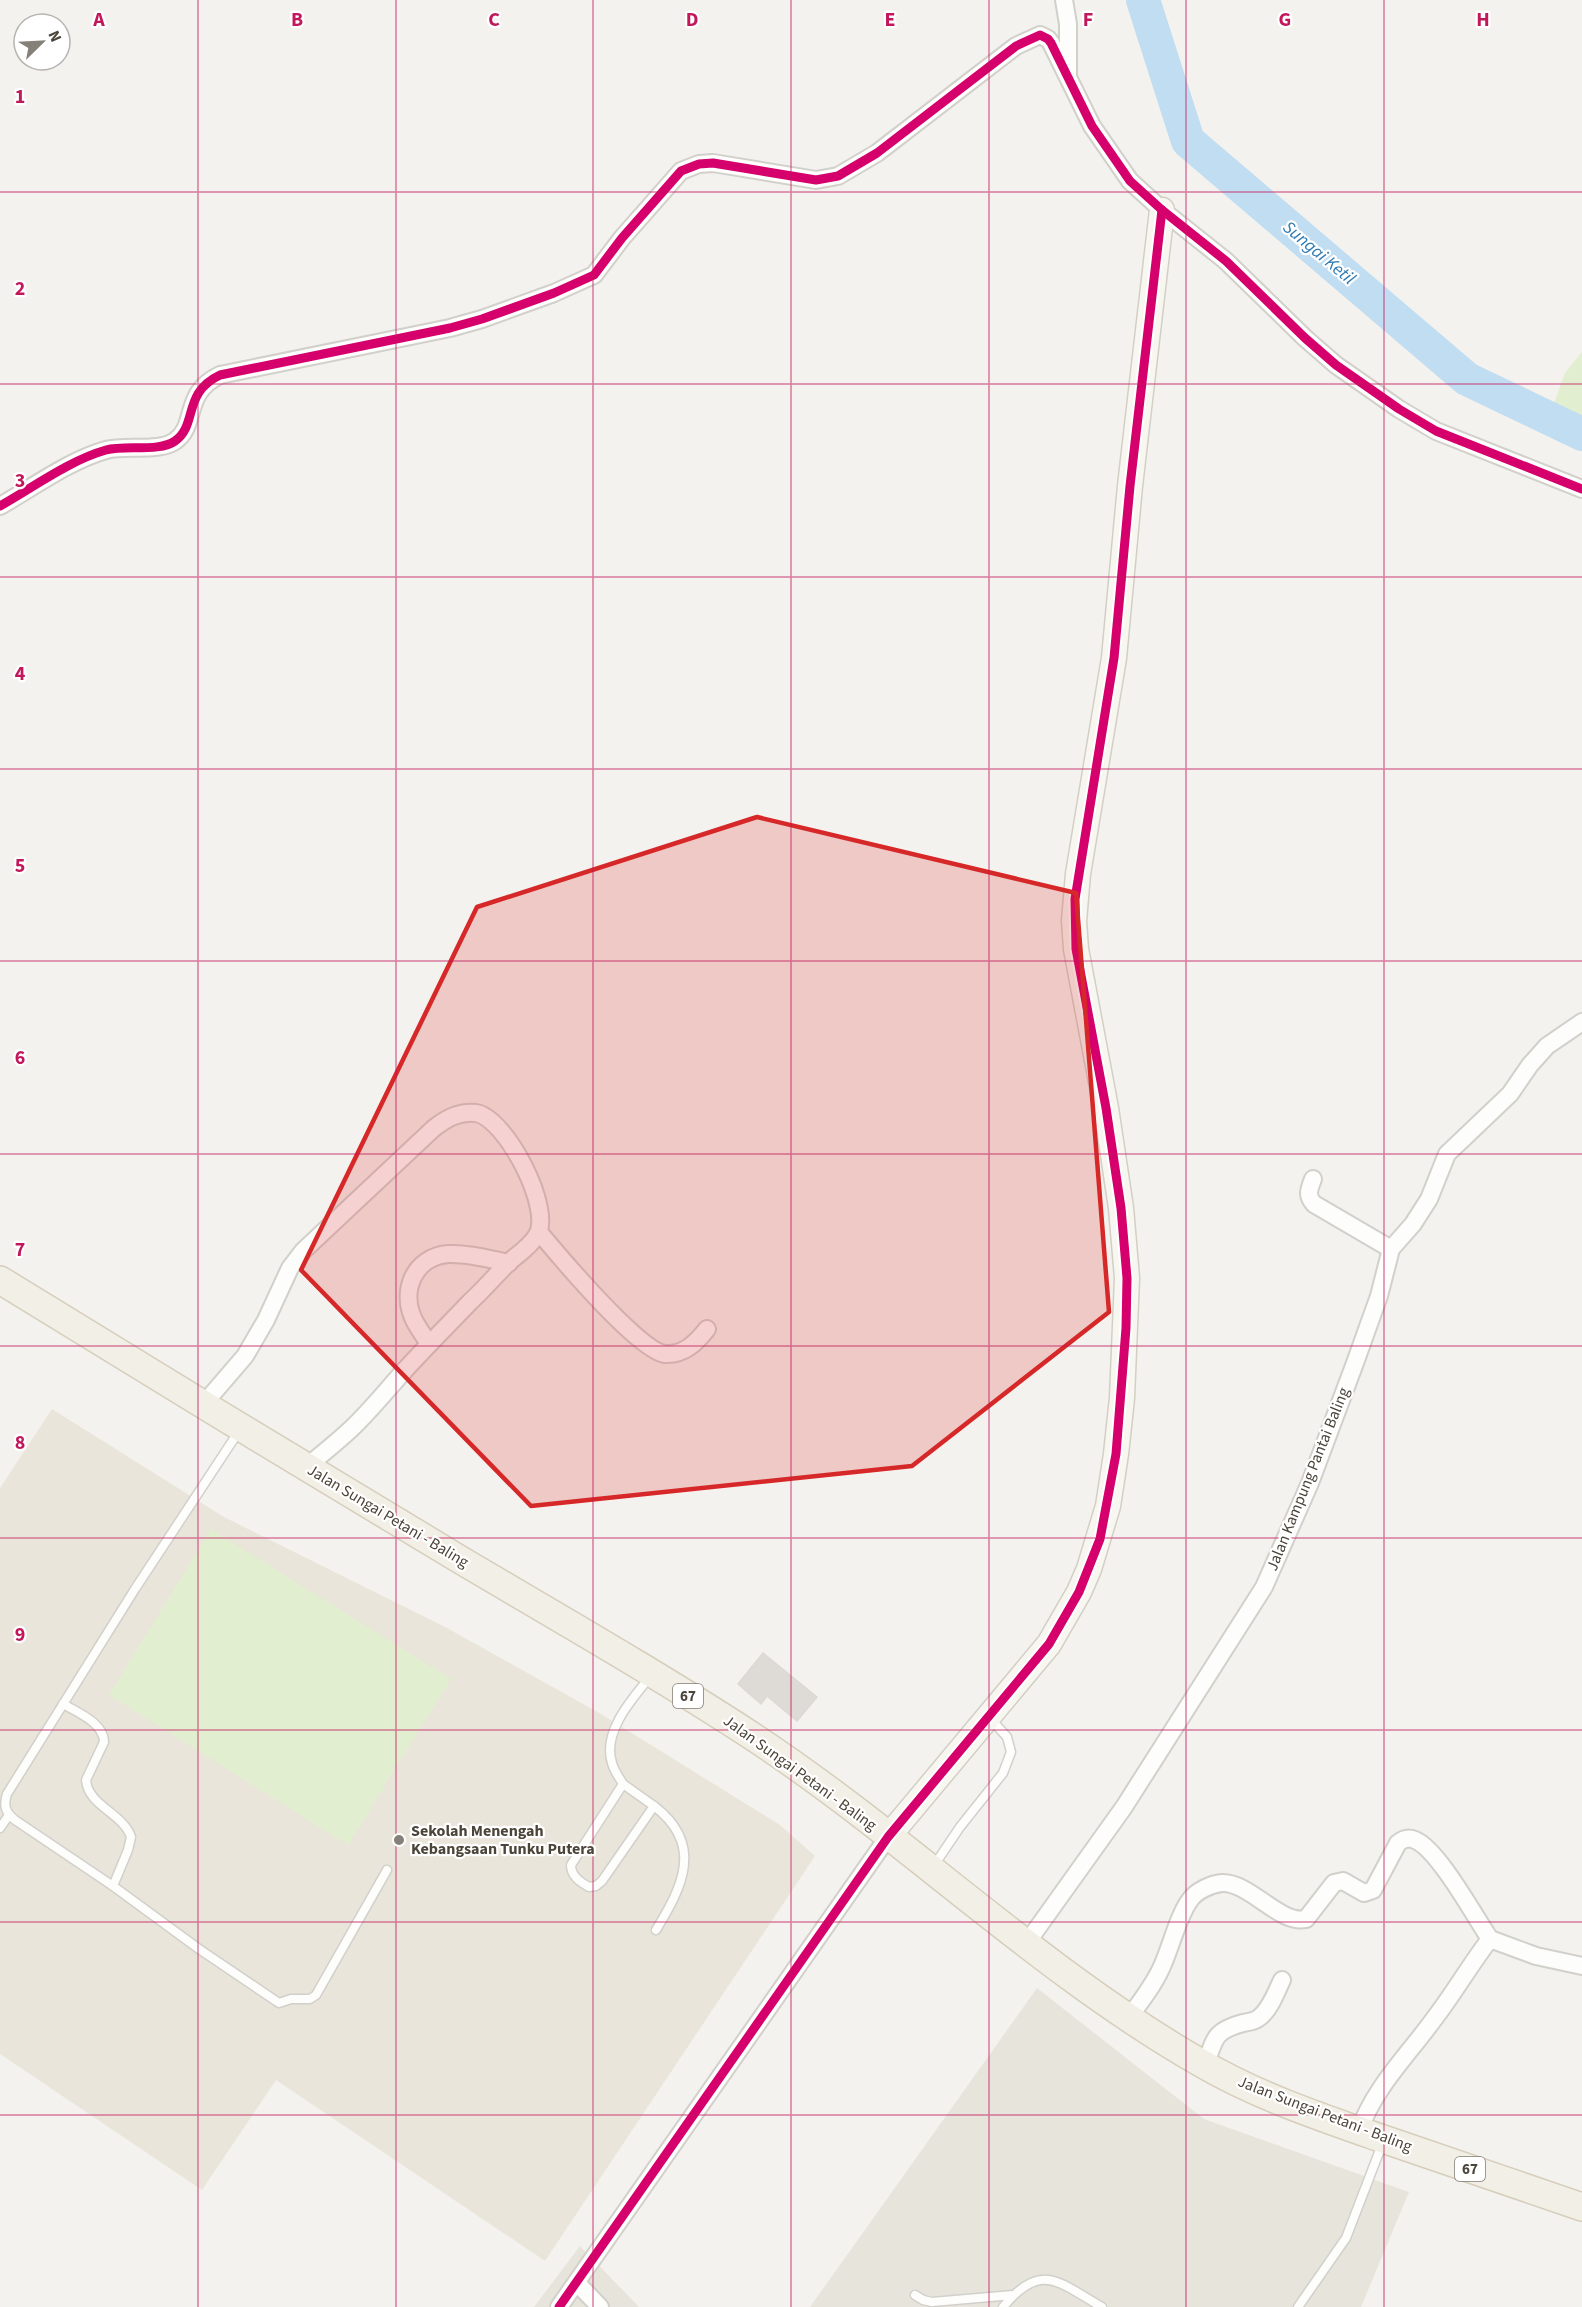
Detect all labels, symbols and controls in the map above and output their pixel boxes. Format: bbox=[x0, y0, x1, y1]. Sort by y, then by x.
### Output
text: A bbox=[92, 6, 105, 34]
text: B bbox=[291, 6, 303, 34]
text: C bbox=[488, 6, 500, 34]
text: D bbox=[686, 6, 698, 34]
text: E bbox=[885, 6, 895, 34]
text: F bbox=[1083, 6, 1093, 34]
text: G bbox=[1279, 6, 1291, 34]
text: H bbox=[1476, 6, 1490, 34]
north arrow bbox=[12, 12, 72, 72]
text: N bbox=[43, 27, 67, 46]
text: 1 bbox=[15, 83, 25, 111]
water label: Sungai Ketil bbox=[1277, 215, 1361, 291]
text: 2 bbox=[15, 275, 25, 303]
text: 3 bbox=[15, 467, 25, 495]
text: 4 bbox=[15, 660, 26, 688]
text: 5 bbox=[15, 852, 25, 880]
text: 6 bbox=[15, 1044, 25, 1072]
text: 7 bbox=[15, 1236, 25, 1264]
street label: Jalan Kampung Pantai Baling bbox=[1261, 1384, 1355, 1574]
text: 8 bbox=[15, 1429, 25, 1457]
street label: Jalan Sungai Petani - Baling bbox=[303, 1459, 473, 1573]
text: 9 bbox=[15, 1621, 25, 1649]
road number: 67 bbox=[673, 1684, 703, 1708]
street label: Jalan Sungai Petani - Baling bbox=[719, 1710, 881, 1836]
place label: Sekolah Menengah Kebangsaan Tunku Putera bbox=[411, 1820, 595, 1860]
marker: Sekolah Menengah Kebangsaan Tunku Putera bbox=[392, 1833, 406, 1847]
street label: Jalan Sungai Petani - Baling bbox=[1235, 2071, 1415, 2157]
road number: 67 bbox=[1455, 2157, 1485, 2181]

